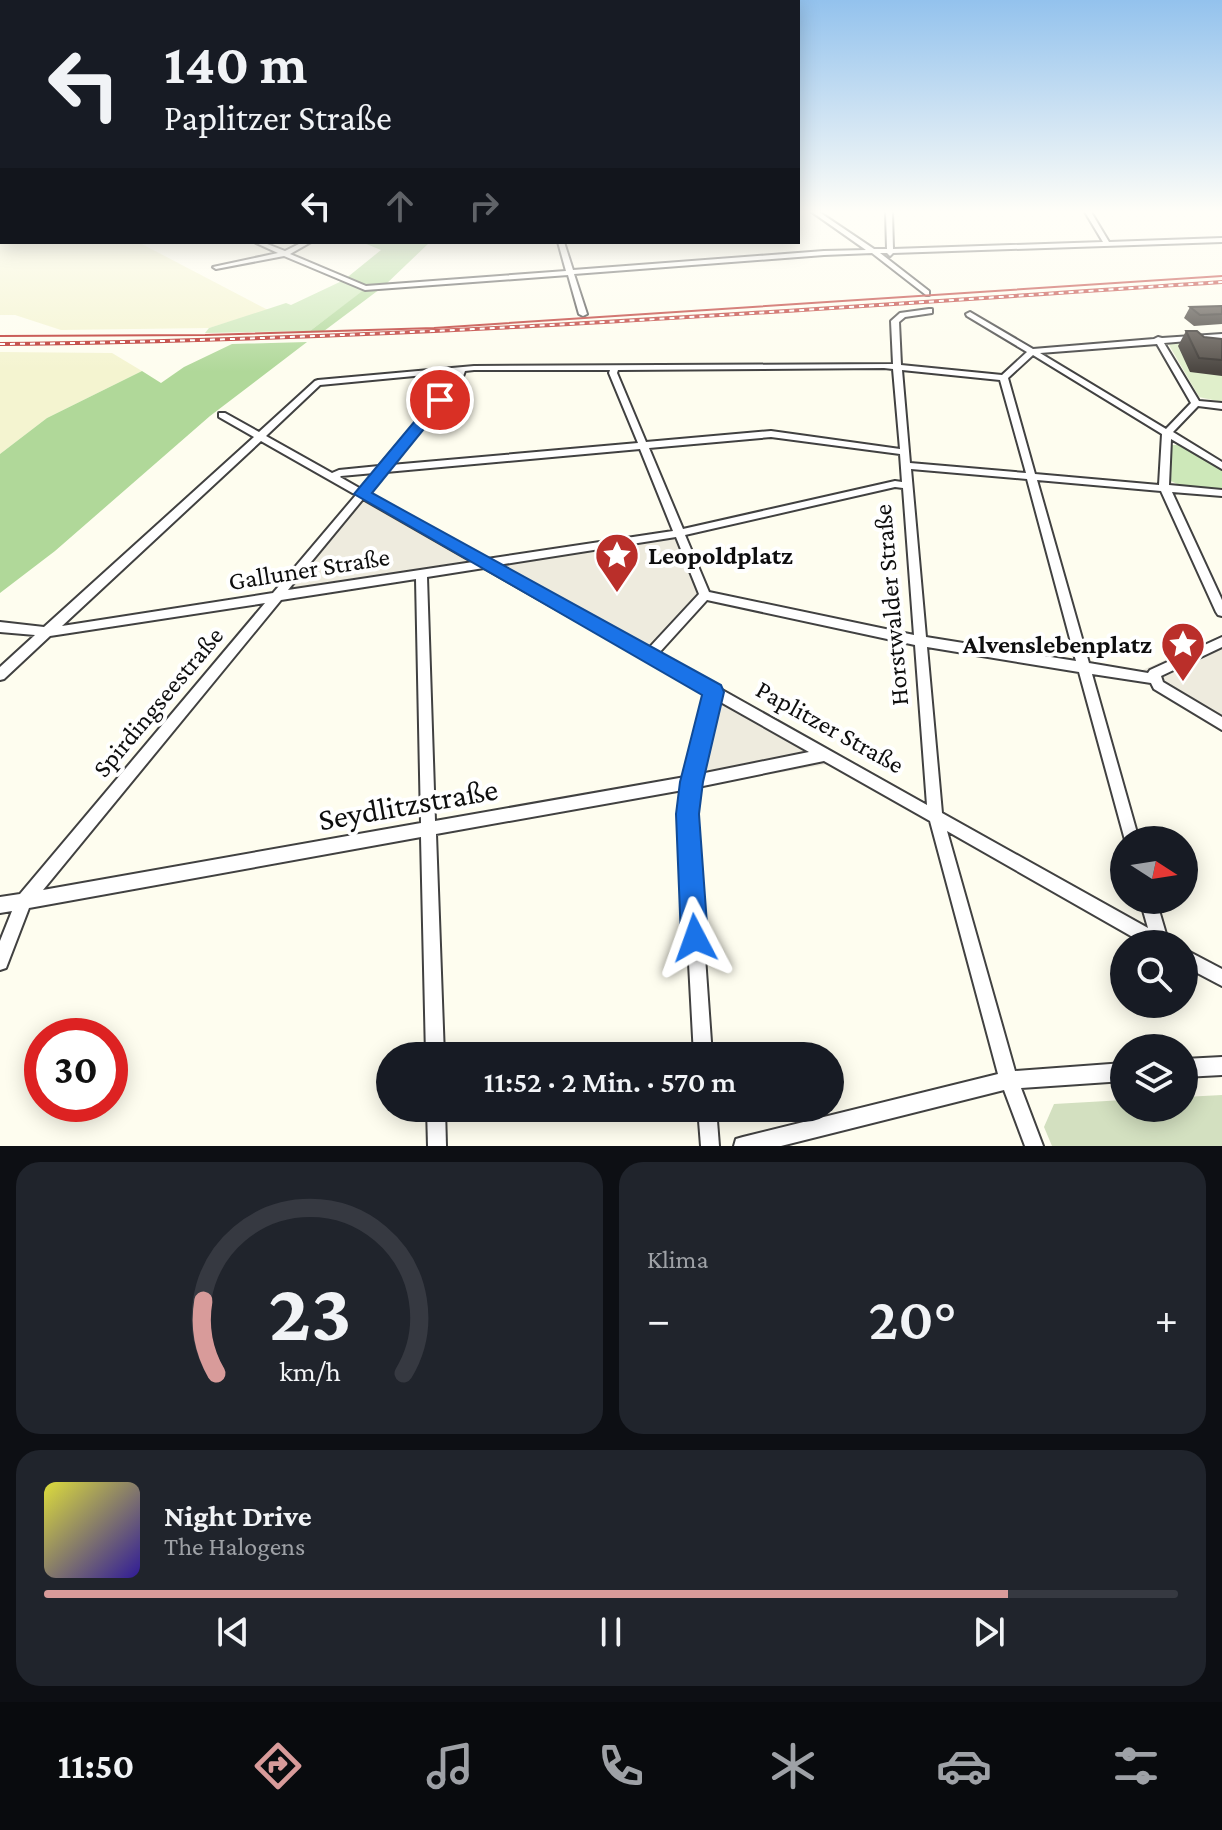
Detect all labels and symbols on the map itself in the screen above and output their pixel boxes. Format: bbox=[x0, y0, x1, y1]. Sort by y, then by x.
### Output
pin bbox=[406, 366, 474, 434]
street label: Horstwalder Straße bbox=[868, 503, 914, 707]
place icon: Leopoldplatz bbox=[593, 531, 641, 594]
place label: Leopoldplatz bbox=[648, 541, 793, 570]
street label: Galluner Straße bbox=[226, 542, 392, 596]
place icon: Alvenslebenplatz bbox=[1159, 620, 1207, 683]
street label: Spirdingseestraße bbox=[87, 621, 229, 783]
place label: Alvenslebenplatz bbox=[962, 630, 1152, 659]
street label: Paplitzer Straße bbox=[751, 674, 909, 780]
street label: Seydlitzstraße bbox=[315, 771, 501, 837]
north arrow bbox=[1110, 826, 1198, 914]
position arrow bbox=[653, 896, 737, 980]
speed limit sign: 30 bbox=[24, 1018, 128, 1122]

